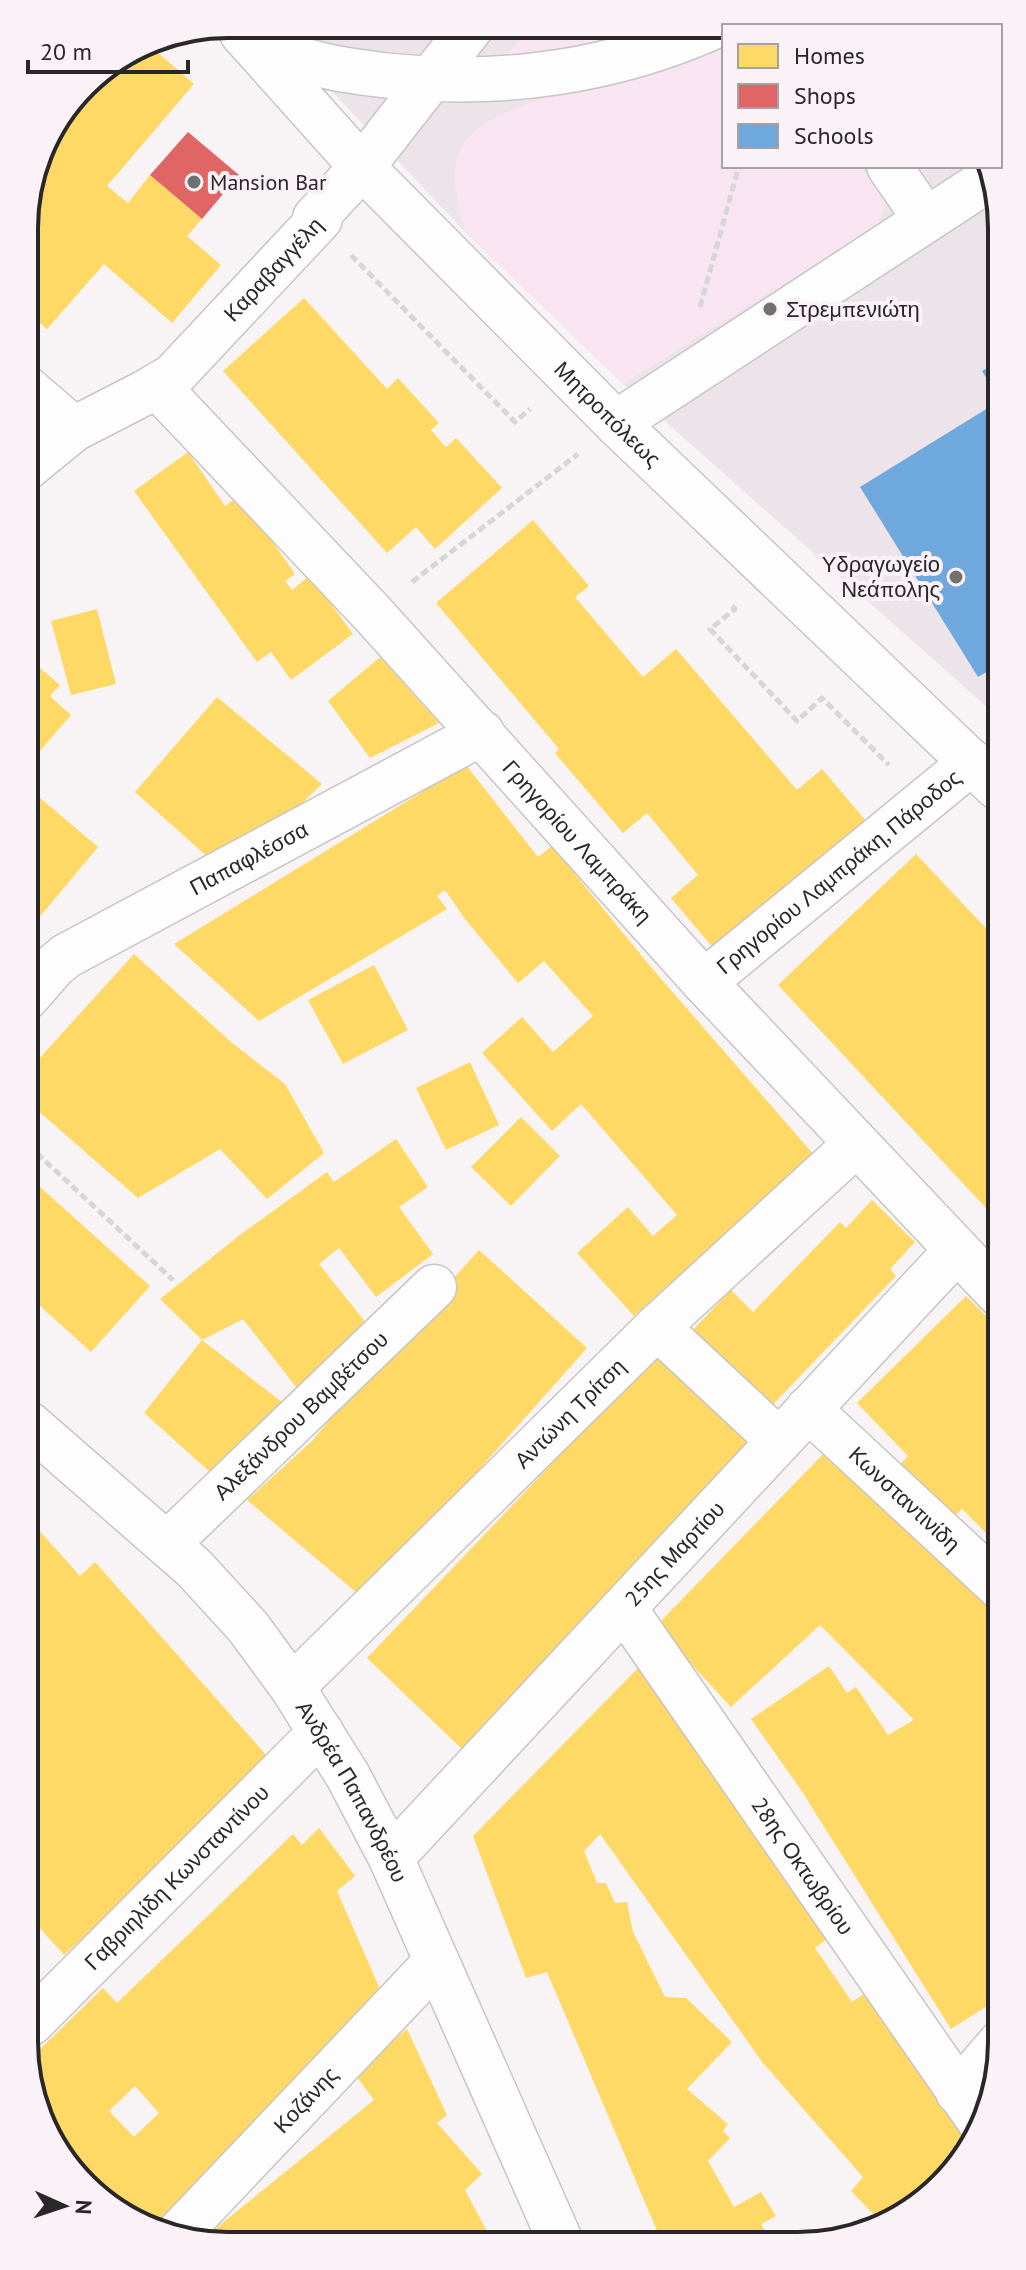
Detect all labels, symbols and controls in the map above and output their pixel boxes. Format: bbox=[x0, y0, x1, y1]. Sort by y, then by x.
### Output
scale bar bbox=[28, 24, 188, 74]
legend bbox=[722, 24, 1002, 168]
text: 20 m bbox=[40, 36, 92, 67]
text: Homes bbox=[794, 40, 865, 71]
text: Shops bbox=[794, 80, 856, 111]
text: Schools bbox=[794, 120, 874, 151]
place label: Mansion Bar bbox=[210, 168, 327, 196]
marker: Mansion Bar bbox=[185, 173, 203, 191]
street label: Καραβαγγέλη bbox=[217, 211, 329, 327]
place label: Στρεμπενιώτη bbox=[786, 295, 920, 323]
marker: Στρεμπενιώτη bbox=[761, 300, 779, 318]
street label: Μητροπόλεως bbox=[548, 355, 667, 473]
place label: Υδραγωγείο Νεάπολης bbox=[822, 550, 940, 603]
marker: Υδραγωγείο Νεάπολης bbox=[947, 568, 965, 586]
street label: Γρηγορίου Λαμπράκη bbox=[497, 754, 658, 929]
street label: Γρηγορίου Λαμπράκη, Πάροδος bbox=[711, 763, 966, 980]
street label: Παπαφλέσσα bbox=[185, 815, 313, 901]
street label: Αλεξάνδρου Βαμβέτσου bbox=[207, 1325, 394, 1506]
street label: Αντώνη Τρίτση bbox=[508, 1352, 631, 1474]
street label: Κωνσταντινίδη bbox=[843, 1440, 966, 1557]
street label: 25ης Μαρτίου bbox=[619, 1495, 730, 1612]
street label: Ανδρέα Παπανδρέου bbox=[290, 1695, 414, 1887]
street label: Γαβριηλίδη Κωνσταντίνου bbox=[78, 1778, 275, 1976]
street label: 28ης Οκτωβρίου bbox=[746, 1792, 860, 1940]
street label: Κοζάνης bbox=[267, 2060, 344, 2139]
north arrow bbox=[24, 2166, 104, 2246]
text: N bbox=[70, 2199, 98, 2215]

